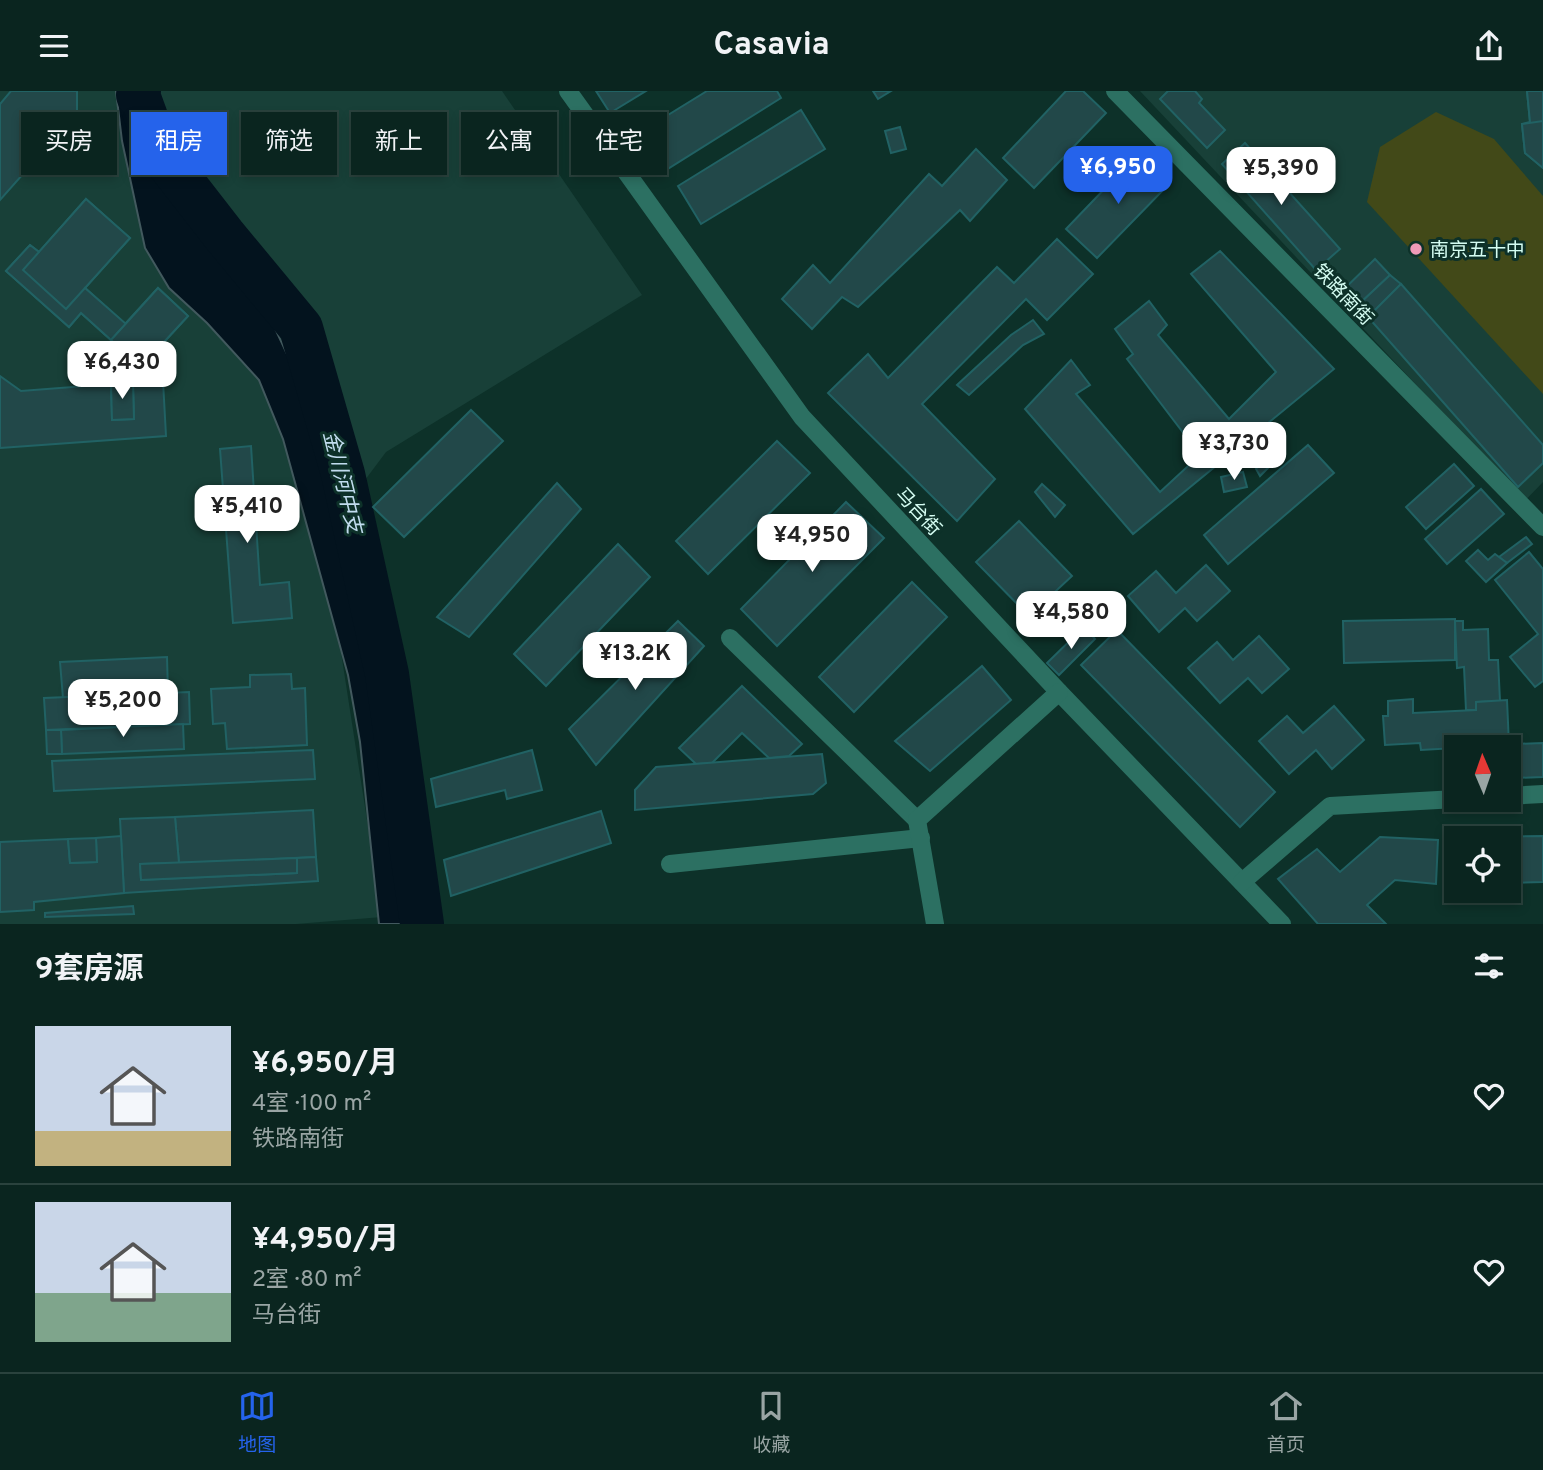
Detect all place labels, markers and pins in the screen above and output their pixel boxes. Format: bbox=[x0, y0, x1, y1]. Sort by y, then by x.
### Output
pin: ¥6,950 bbox=[1061, 146, 1175, 206]
pin: ¥5,390 bbox=[1224, 148, 1338, 207]
place label: 南京五十中 bbox=[1430, 239, 1525, 263]
marker: 南京五十中 bbox=[1408, 241, 1424, 257]
pin: ¥6,430 bbox=[65, 341, 179, 401]
pin: ¥3,730 bbox=[1177, 423, 1291, 482]
pin: ¥5,410 bbox=[190, 485, 304, 545]
pin: ¥4,950 bbox=[755, 515, 869, 574]
pin: ¥4,580 bbox=[1014, 591, 1128, 651]
pin: ¥13.2K bbox=[578, 633, 692, 692]
pin: ¥5,200 bbox=[66, 679, 180, 739]

